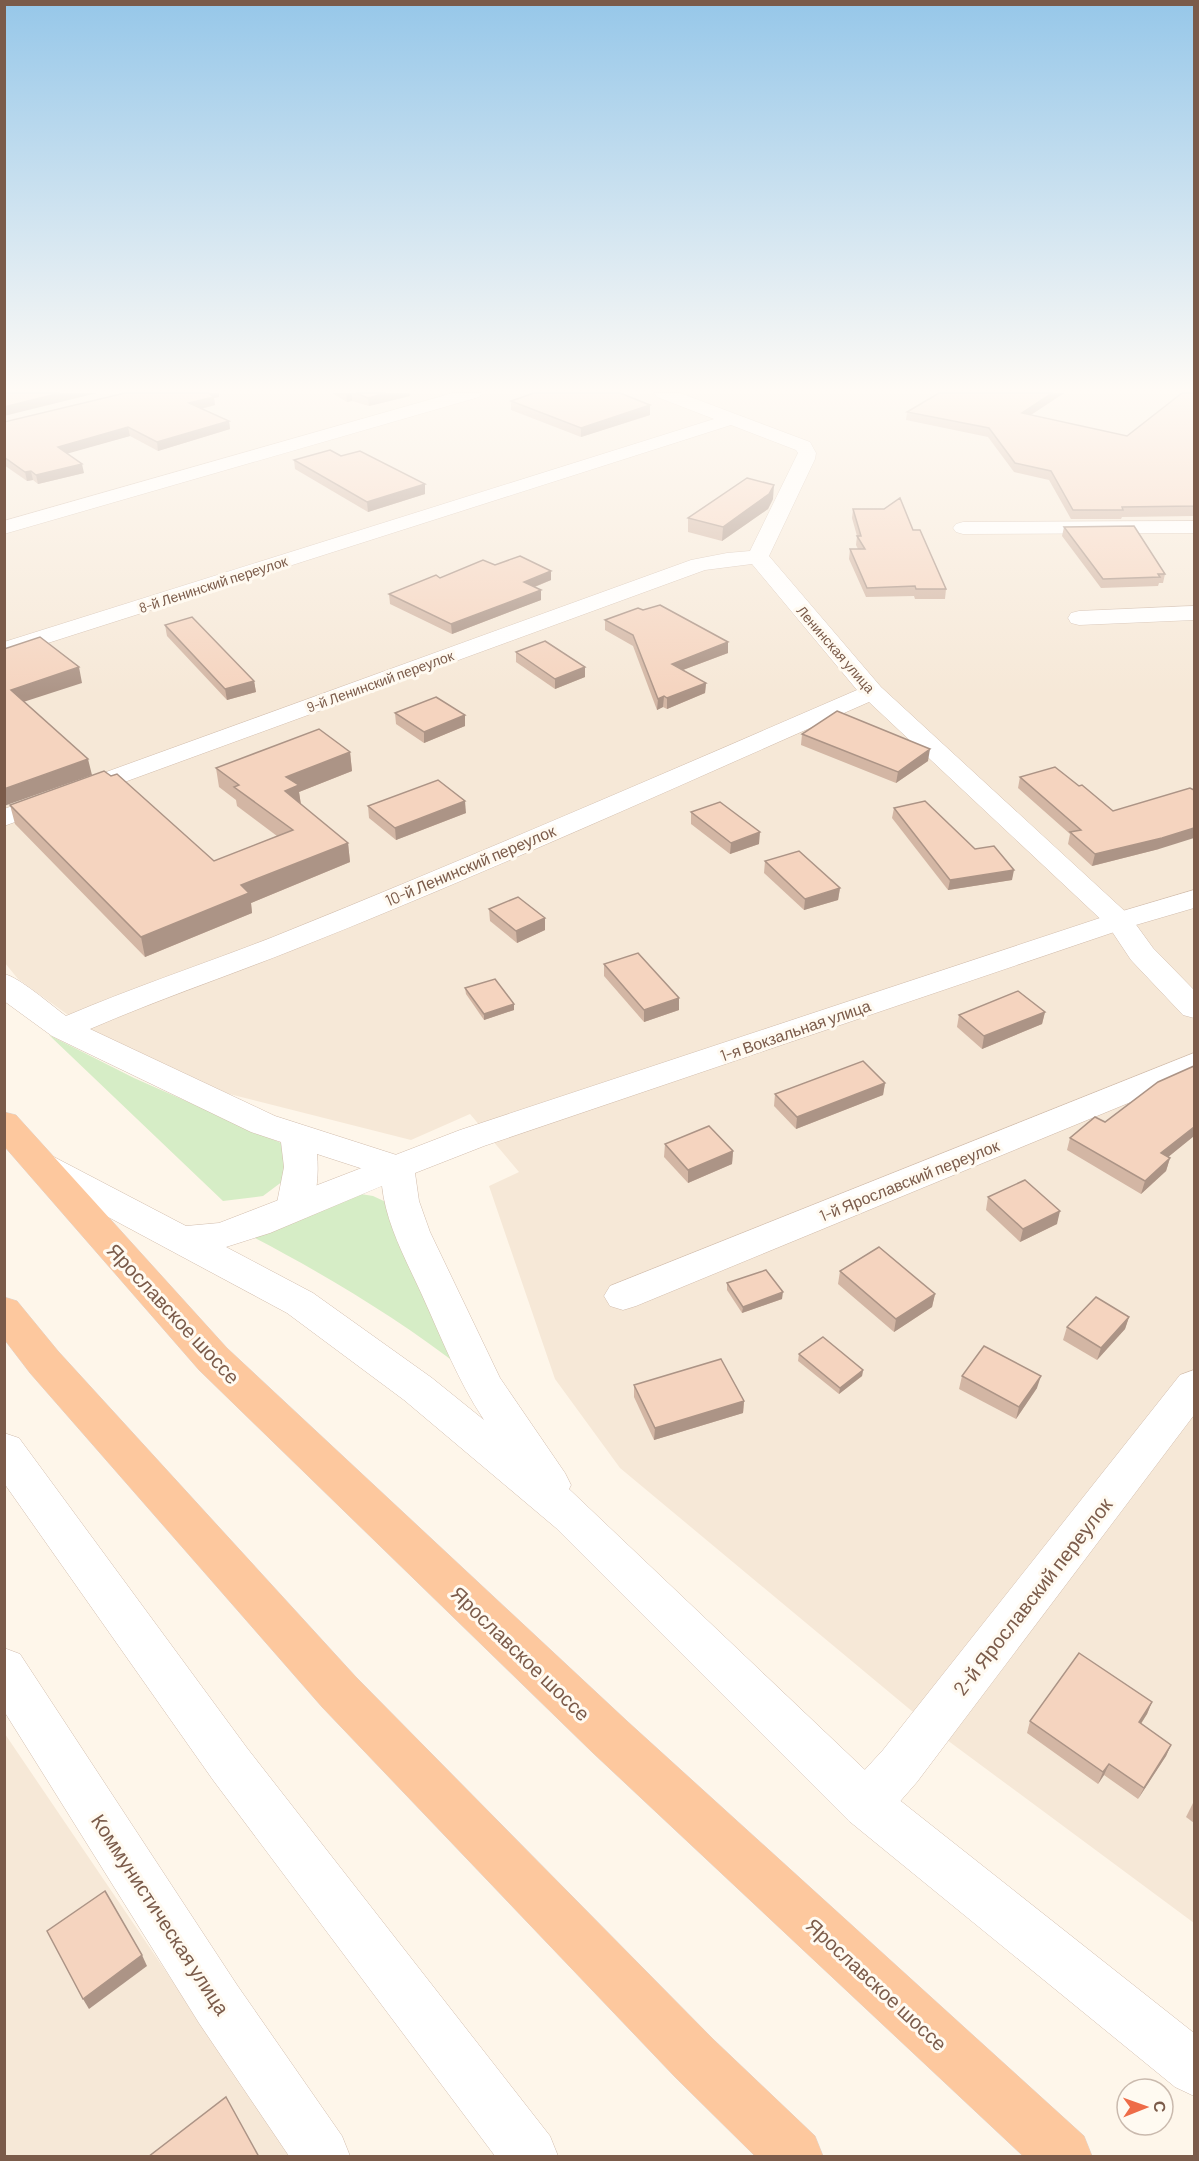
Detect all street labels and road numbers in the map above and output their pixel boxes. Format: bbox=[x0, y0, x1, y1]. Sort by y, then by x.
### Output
street label: 8-й Ленинский переулок bbox=[137, 552, 290, 616]
street label: Ленинская улица bbox=[793, 602, 879, 696]
street label: 9-й Ленинский переулок bbox=[304, 646, 457, 715]
street label: 10-й Ленинский переулок bbox=[382, 820, 559, 910]
street label: 1-я Вокзальная улица bbox=[717, 995, 873, 1065]
street label: 1-й Ярославский переулок bbox=[816, 1135, 1003, 1225]
street label: Ярославское шоссе bbox=[103, 1238, 245, 1388]
street label: 2-й Ярославский переулок bbox=[947, 1492, 1117, 1700]
street label: Ярославское шоссе bbox=[447, 1581, 595, 1725]
street label: Коммунистическая улица bbox=[87, 1809, 235, 2020]
street label: Ярославское шоссе bbox=[802, 1913, 952, 2055]

